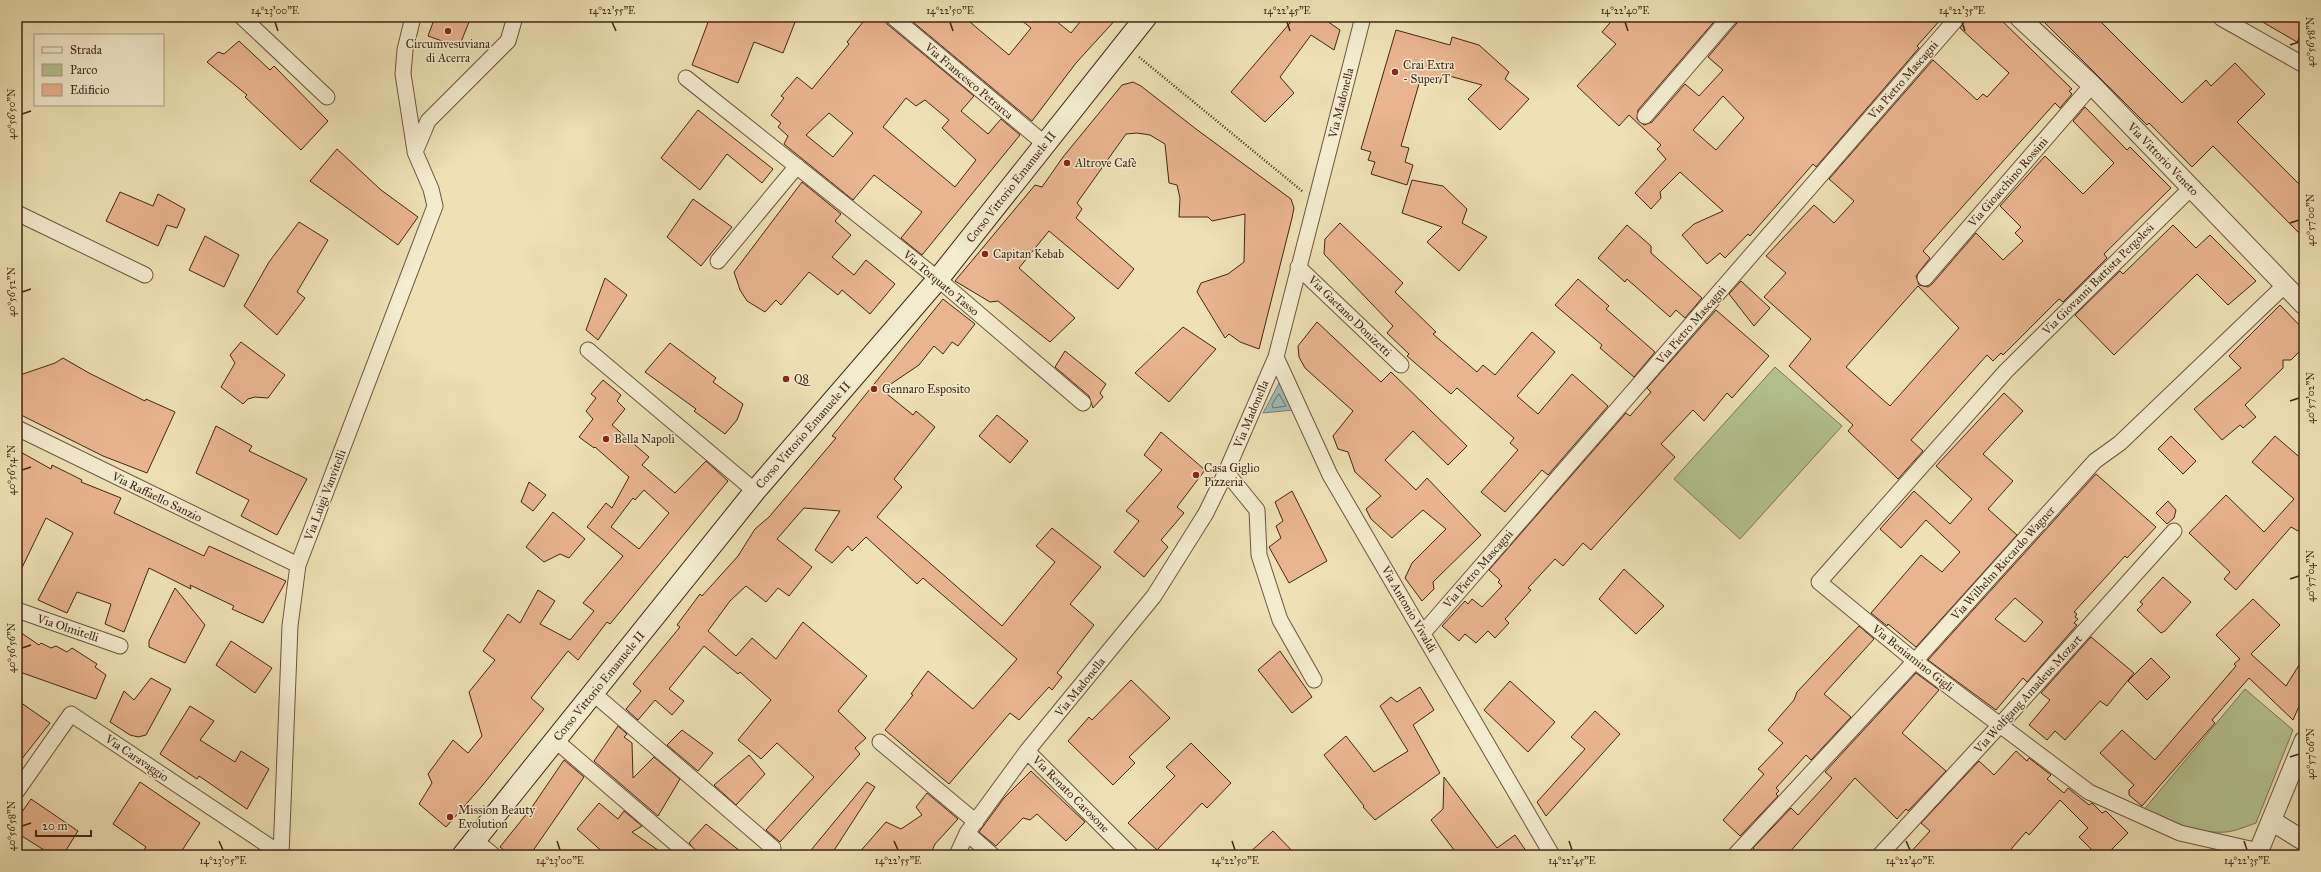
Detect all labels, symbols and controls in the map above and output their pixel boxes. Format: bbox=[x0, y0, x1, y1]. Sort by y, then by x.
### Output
text: 14°23'00"E bbox=[251, 5, 299, 17]
text: 14°22'55"E bbox=[589, 5, 635, 17]
text: 14°22'50"E bbox=[926, 5, 974, 17]
text: 14°22'45"E bbox=[1263, 5, 1311, 17]
text: 14°22'40"E bbox=[1601, 5, 1649, 17]
text: 14°22'35"E bbox=[1939, 5, 1985, 17]
text: 40°56'58"N bbox=[2305, 16, 2317, 67]
marker: Circumvesuviana di Acerra bbox=[443, 26, 453, 36]
legend bbox=[34, 34, 164, 106]
place label: Circumvesuviana di Acerra bbox=[406, 37, 491, 65]
street label: Via Pietro Mascagni bbox=[1865, 37, 1942, 123]
street label: Via Francesco Petrarca bbox=[921, 39, 1017, 123]
text: Strada bbox=[70, 43, 103, 57]
place label: Crai Extra - Super T bbox=[1403, 58, 1455, 86]
text: Parco bbox=[70, 63, 97, 77]
street label: Via Madonella bbox=[1325, 66, 1357, 141]
marker: Crai Extra - Super T bbox=[1390, 67, 1400, 77]
text: Edificio bbox=[70, 83, 109, 97]
text: 40°56'50"N bbox=[6, 88, 18, 139]
street label: Via Vittorio Veneto bbox=[2124, 119, 2201, 198]
street label: Corso Vittorio Emanuele II bbox=[963, 129, 1059, 245]
street label: Via Gioacchino Rossini bbox=[1965, 134, 2051, 230]
place label: Altrove Cafè bbox=[1074, 156, 1136, 170]
marker: Altrove Cafè bbox=[1062, 158, 1072, 168]
text: 40°57'00"N bbox=[2305, 193, 2317, 246]
street label: Via Giovanni Battista Pergolesi bbox=[2039, 220, 2158, 339]
street label: Via Torquato Tasso bbox=[899, 247, 982, 320]
place label: Capitan Kebab bbox=[993, 247, 1064, 261]
marker: Capitan Kebab bbox=[980, 249, 990, 259]
text: 40°56'52"N bbox=[6, 266, 18, 317]
street label: Via Gaetano Donizetti bbox=[1305, 272, 1395, 360]
street label: Via Pietro Mascagni bbox=[1653, 282, 1730, 368]
place label: Q8 bbox=[794, 372, 811, 386]
text: 40°57'02"N bbox=[2305, 372, 2317, 424]
marker: Q8 bbox=[781, 374, 791, 384]
street label: Via Madonella bbox=[1230, 377, 1272, 451]
street label: Corso Vittorio Emanuele II bbox=[753, 379, 853, 491]
place label: Gennaro Esposito bbox=[882, 382, 970, 396]
marker: Gennaro Esposito bbox=[869, 384, 879, 394]
place label: Bella Napoli bbox=[614, 432, 675, 446]
marker: Bella Napoli bbox=[601, 434, 611, 444]
text: 40°56'54"N bbox=[6, 444, 18, 495]
street label: Via Luigi Vanvitelli bbox=[301, 447, 350, 544]
place label: Casa Giglio Pizzeria bbox=[1204, 461, 1260, 489]
street label: Via Raffaello Sanzio bbox=[109, 469, 204, 525]
marker: Casa Giglio Pizzeria bbox=[1191, 470, 1201, 480]
street label: Via Wilhelm Riccardo Wagner bbox=[1948, 503, 2059, 624]
street label: Via Pietro Mascagni bbox=[1440, 526, 1517, 612]
text: 40°57'04"N bbox=[2305, 549, 2317, 602]
street label: Via Antonio Vivaldi bbox=[1378, 562, 1440, 655]
street label: Via Olmitelli bbox=[34, 611, 101, 645]
street label: Via Beniamino Gigli bbox=[1868, 621, 1957, 695]
text: 40°56'56"N bbox=[6, 622, 18, 673]
street label: Corso Vittorio Emanuele II bbox=[550, 628, 648, 744]
street label: Via Wolfgang Amadeus Mozart bbox=[1971, 631, 2086, 757]
street label: Via Madonella bbox=[1051, 654, 1109, 720]
text: 40°57'06"N bbox=[2305, 728, 2317, 780]
street label: Via Caravaggio bbox=[101, 731, 171, 785]
street label: Via Renato Carosone bbox=[1029, 752, 1112, 835]
text: 40°56'58"N bbox=[6, 800, 18, 851]
place label: Mission Beauty Evolution bbox=[458, 803, 536, 831]
scale bar bbox=[36, 812, 91, 838]
marker: Mission Beauty Evolution bbox=[445, 812, 455, 822]
text: 20 m bbox=[42, 819, 68, 833]
text: 14°23'05"E bbox=[200, 855, 246, 867]
text: 14°23'00"E bbox=[536, 855, 584, 867]
text: 14°22'55"E bbox=[875, 855, 921, 867]
text: 14°22'50"E bbox=[1211, 855, 1259, 867]
text: 14°22'45"E bbox=[1548, 855, 1596, 867]
text: 14°22'40"E bbox=[1886, 855, 1934, 867]
text: 14°22'35"E bbox=[2224, 855, 2270, 867]

